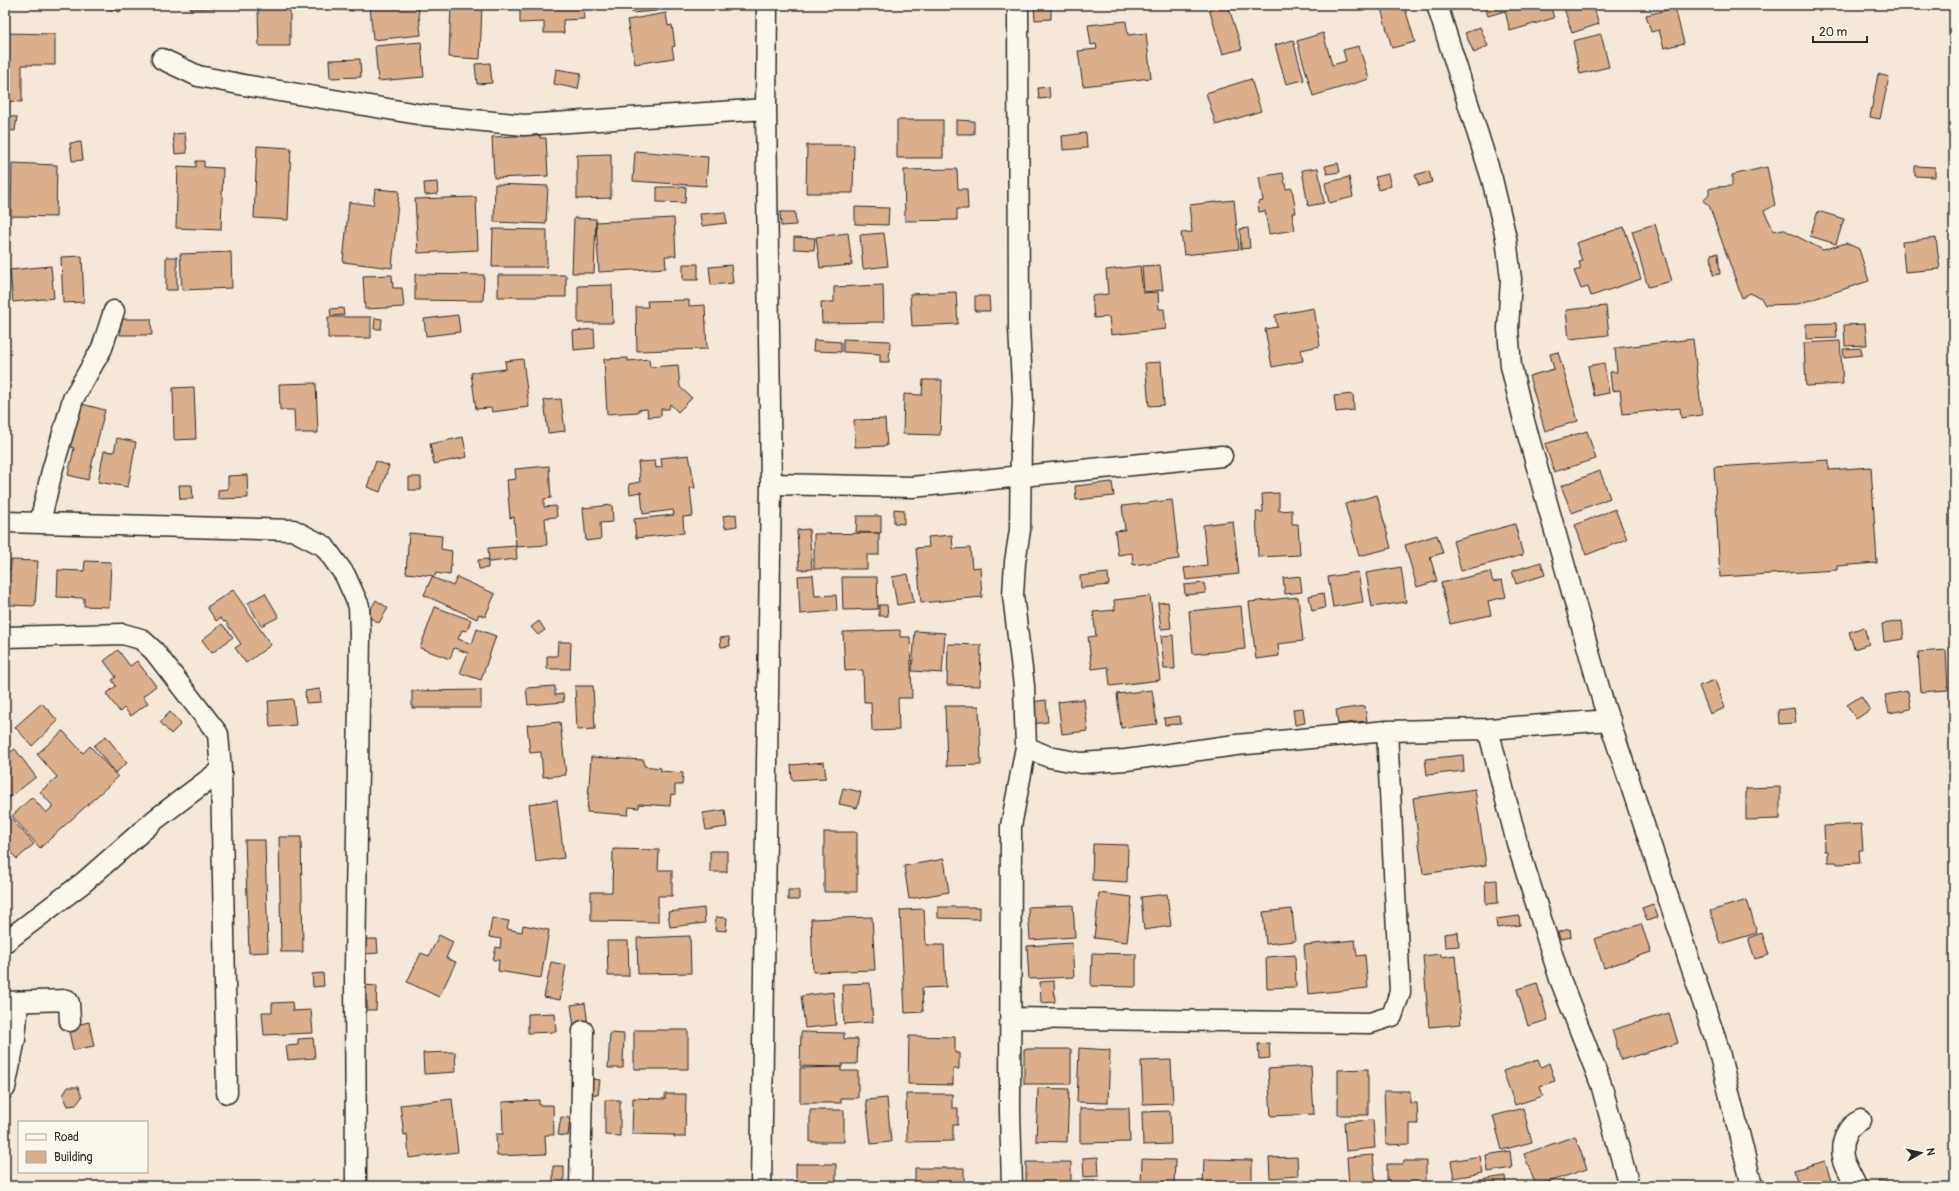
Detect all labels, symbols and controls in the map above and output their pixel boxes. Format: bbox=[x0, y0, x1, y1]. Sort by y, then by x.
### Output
scale bar bbox=[1813, 18, 1867, 44]
text: 20 m bbox=[1819, 25, 1848, 40]
legend bbox=[18, 1121, 148, 1173]
text: Road bbox=[54, 1130, 79, 1145]
north arrow bbox=[1901, 1133, 1941, 1173]
text: N bbox=[1923, 1147, 1937, 1157]
text: Building bbox=[54, 1150, 93, 1165]

